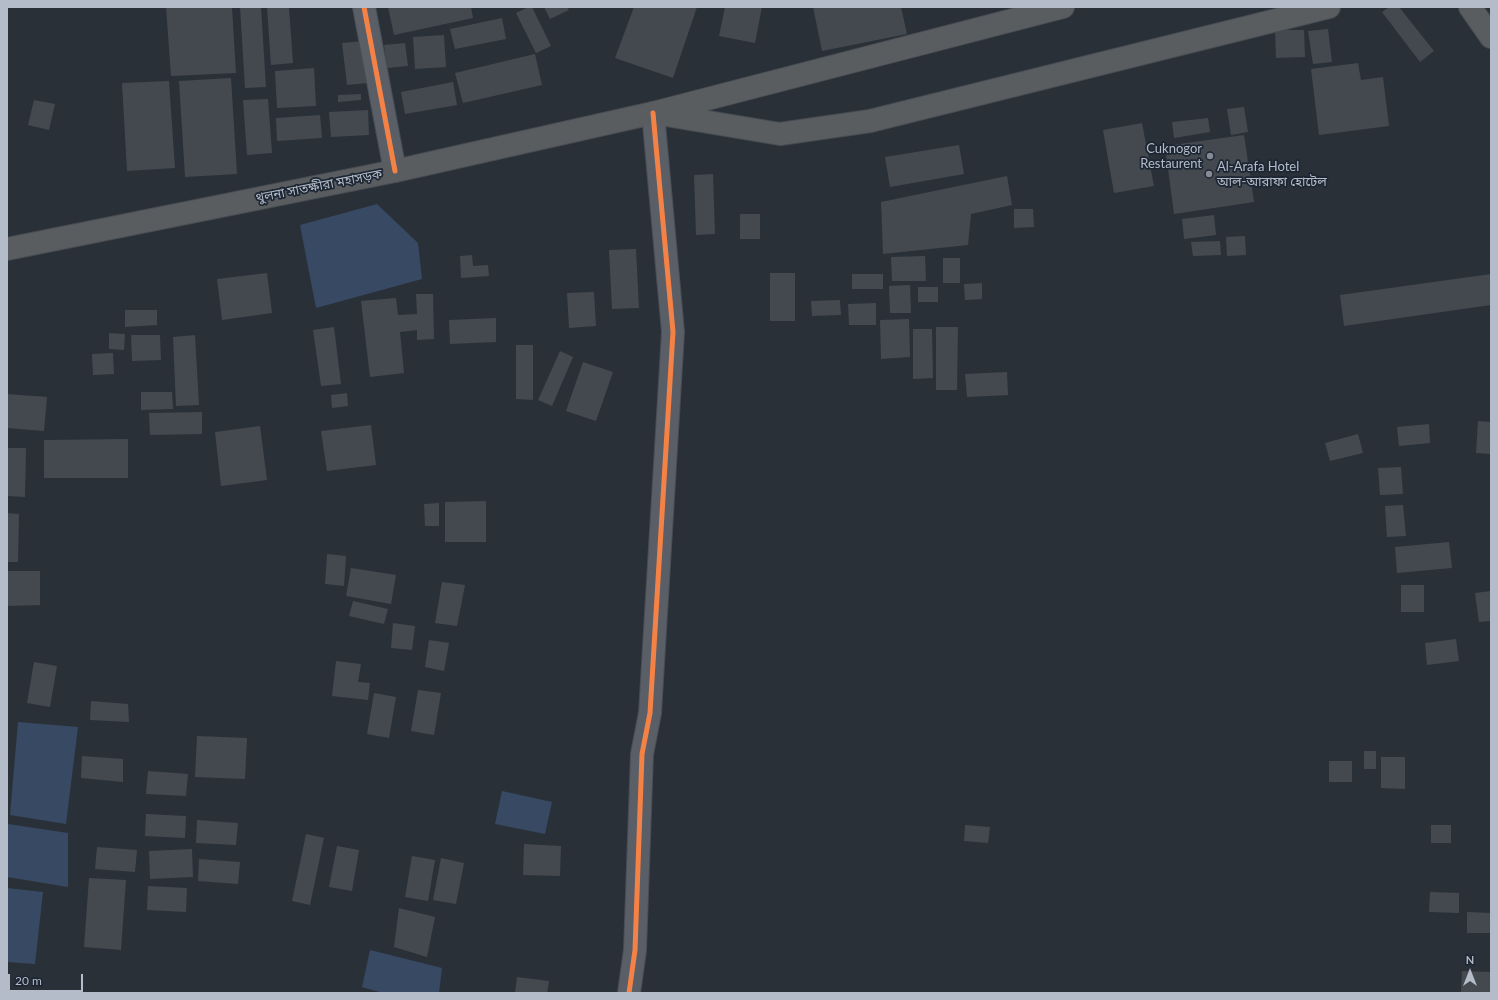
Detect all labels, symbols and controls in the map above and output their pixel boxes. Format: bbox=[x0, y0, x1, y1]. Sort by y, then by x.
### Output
place label: Cuknogor Restaurent bbox=[1140, 141, 1202, 172]
marker: Cuknogor Restaurent bbox=[1205, 151, 1215, 161]
place label: Al-Arafa Hotel আল-আরাফা হোটেল bbox=[1217, 159, 1327, 190]
street label: থুলনা সাতক্ষীরা মহাসড়ক bbox=[254, 166, 384, 206]
marker: Al-Arafa Hotel আল-আরাফা হোটেল bbox=[1204, 169, 1214, 179]
north arrow bbox=[1450, 952, 1490, 992]
text: N bbox=[1466, 953, 1474, 966]
scale bar bbox=[10, 966, 85, 992]
text: 20 m bbox=[15, 973, 42, 988]

